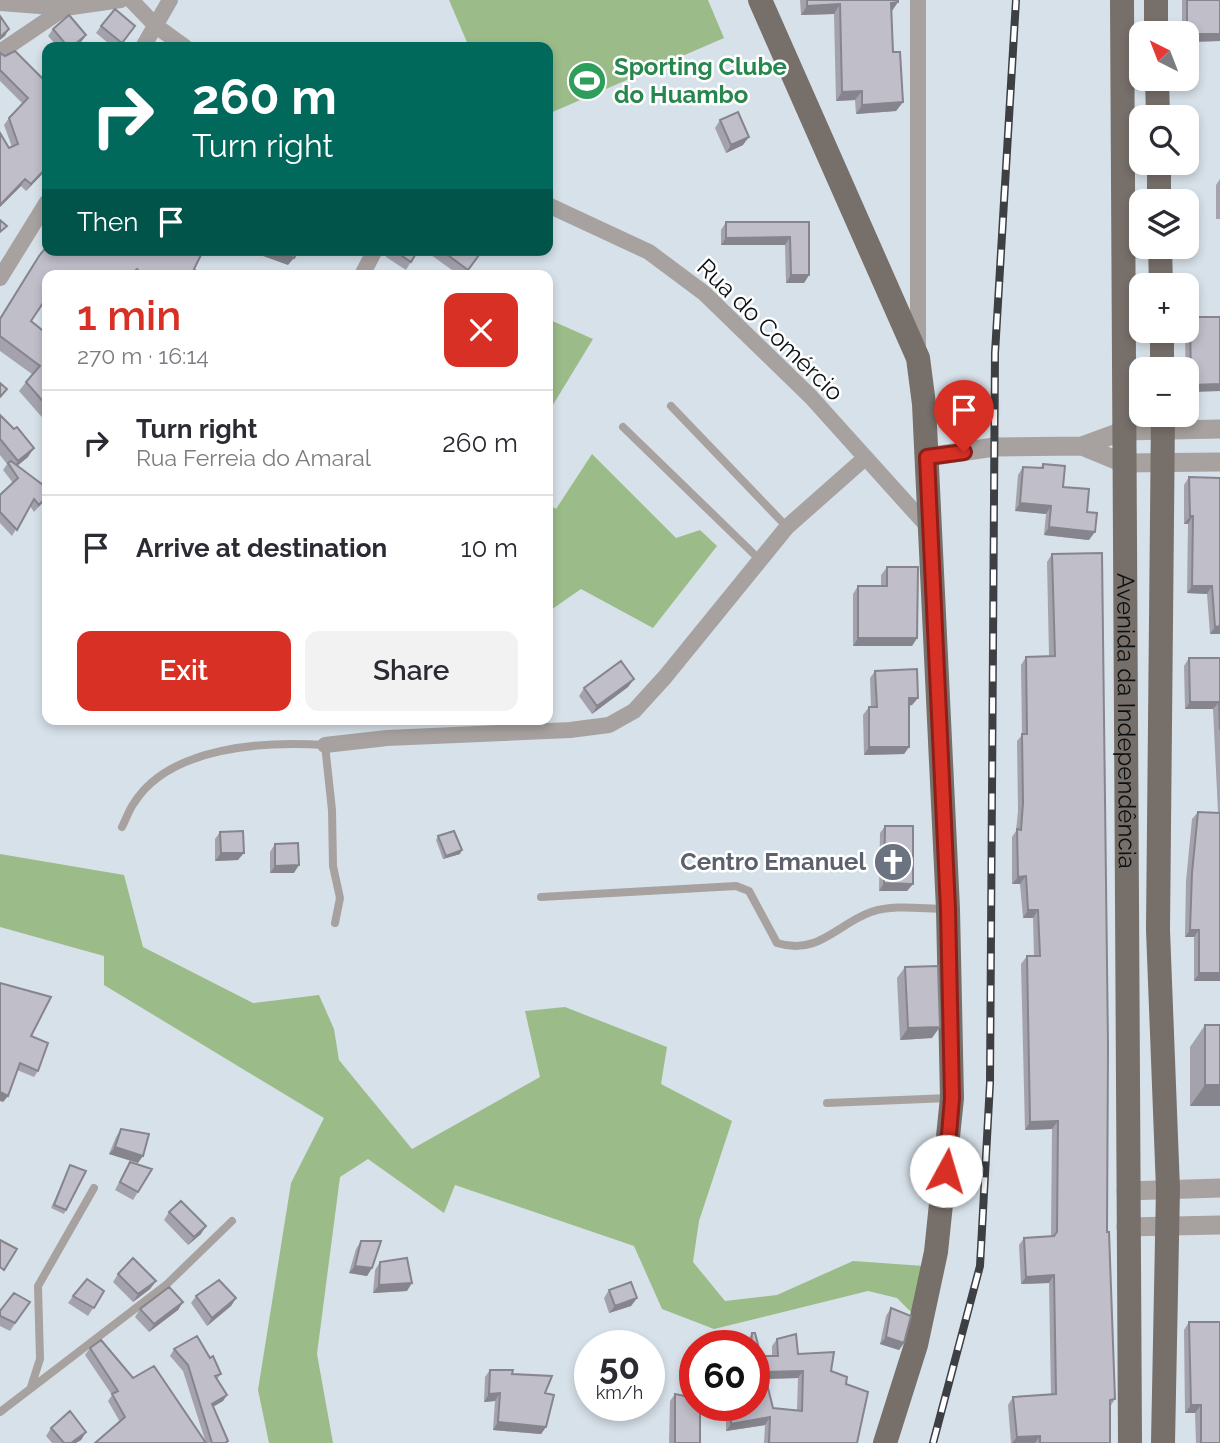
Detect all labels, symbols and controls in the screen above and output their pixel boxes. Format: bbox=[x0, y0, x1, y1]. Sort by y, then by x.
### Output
north arrow bbox=[1129, 21, 1199, 91]
map controls bbox=[1129, 21, 1199, 427]
place label: Sporting Clube do Huambo bbox=[614, 52, 787, 109]
sports icon: Sporting Clube do Huambo bbox=[566, 60, 608, 102]
text: 260 m bbox=[192, 68, 337, 125]
icon: right bbox=[77, 70, 168, 161]
button: search bbox=[1129, 105, 1199, 175]
text: Turn right bbox=[192, 127, 333, 164]
button: layers bbox=[1129, 189, 1199, 259]
icon: arrive bbox=[152, 203, 190, 241]
text: Then bbox=[77, 207, 138, 237]
street label: Rua do Comércio bbox=[691, 253, 849, 407]
button: + bbox=[1129, 273, 1199, 343]
text: 1 min bbox=[77, 291, 181, 340]
button: close bbox=[444, 293, 518, 367]
text: 270 m · 16:14 bbox=[77, 342, 209, 369]
button: − bbox=[1129, 357, 1199, 427]
pin bbox=[934, 380, 994, 452]
icon: arrive bbox=[945, 391, 983, 429]
text: Turn right bbox=[136, 414, 257, 444]
icon: right bbox=[77, 424, 115, 462]
text: 260 m bbox=[442, 428, 518, 458]
text: Rua Ferreia do Amaral bbox=[136, 444, 371, 471]
icon: arrive bbox=[77, 529, 115, 567]
text: Arrive at destination bbox=[136, 533, 387, 563]
text: 10 m bbox=[460, 533, 518, 563]
street label: Avenida da Independência bbox=[1111, 573, 1142, 869]
button: Exit bbox=[77, 631, 291, 711]
button: Share bbox=[305, 631, 518, 711]
church icon: Centro Emanuel bbox=[872, 841, 914, 883]
place label: Centro Emanuel bbox=[680, 847, 866, 876]
position arrow bbox=[909, 1134, 983, 1208]
speed limit sign: 60 bbox=[679, 1330, 770, 1421]
text: 50 bbox=[599, 1346, 640, 1387]
text: km/h bbox=[596, 1382, 643, 1403]

